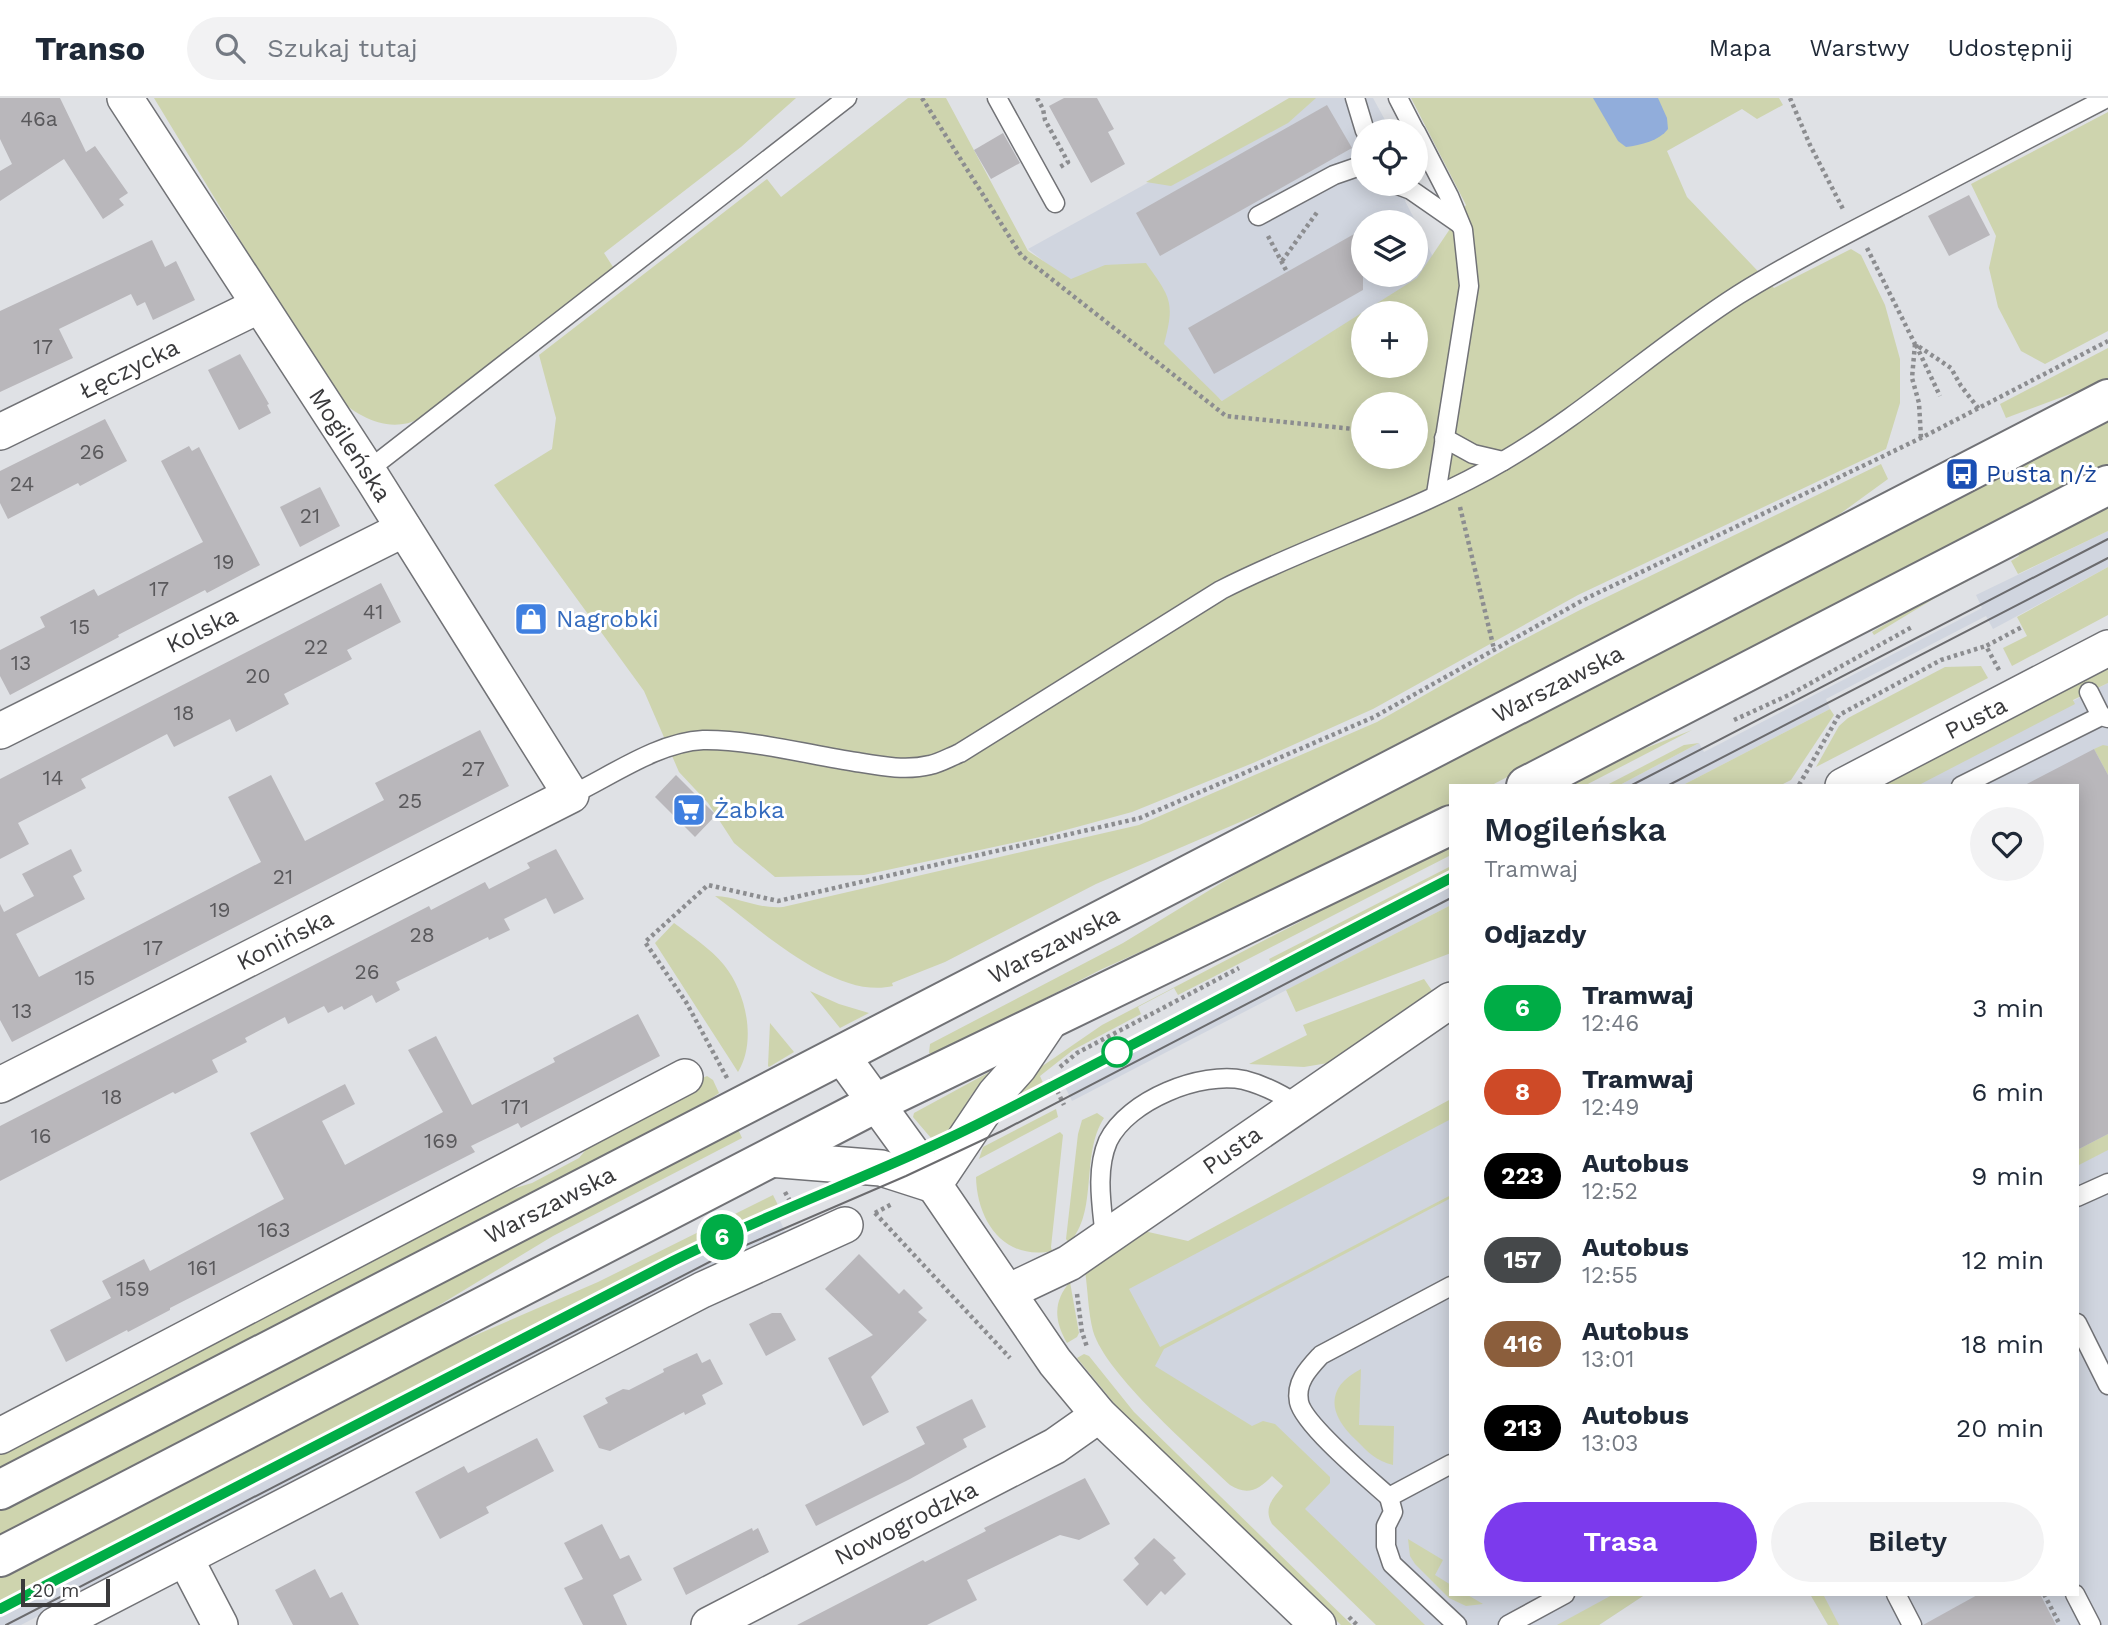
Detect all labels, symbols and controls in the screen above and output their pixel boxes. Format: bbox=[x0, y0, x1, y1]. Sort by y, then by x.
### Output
search box bbox=[187, 17, 677, 80]
text: Transo bbox=[35, 29, 145, 68]
icon: search bbox=[211, 29, 249, 67]
text: Szukaj tutaj bbox=[267, 33, 418, 63]
text: Mapa bbox=[1709, 34, 1771, 62]
text: Warstwy bbox=[1809, 34, 1910, 62]
text: Udostępnij bbox=[1948, 34, 2073, 62]
house number: 46a bbox=[20, 106, 58, 131]
map controls bbox=[1351, 119, 1428, 469]
button: locate bbox=[1351, 119, 1428, 196]
button: layers bbox=[1351, 210, 1428, 287]
button: + bbox=[1351, 301, 1428, 378]
street label: Łęczycka bbox=[75, 333, 183, 405]
house number: 17 bbox=[33, 334, 53, 359]
street label: Mogileńska bbox=[303, 383, 397, 507]
button: − bbox=[1351, 392, 1428, 469]
house number: 26 bbox=[79, 439, 105, 464]
bus stop icon: Pusta n/ż bbox=[1943, 455, 1981, 493]
place label: Pusta n/ż bbox=[1986, 460, 2097, 488]
house number: 24 bbox=[10, 471, 34, 496]
house number: 21 bbox=[300, 503, 320, 528]
house number: 19 bbox=[213, 549, 235, 574]
house number: 17 bbox=[149, 576, 169, 601]
house number: 41 bbox=[363, 599, 383, 624]
shop icon: Nagrobki bbox=[512, 600, 550, 638]
street label: Kolska bbox=[162, 601, 242, 659]
place label: Nagrobki bbox=[556, 605, 659, 633]
house number: 15 bbox=[70, 614, 90, 639]
house number: 22 bbox=[304, 634, 328, 659]
street label: Warszawska bbox=[1488, 639, 1628, 729]
house number: 13 bbox=[11, 650, 31, 675]
house number: 20 bbox=[245, 663, 271, 688]
street label: Pusta bbox=[1940, 691, 2012, 745]
house number: 18 bbox=[173, 700, 195, 725]
house number: 27 bbox=[461, 756, 485, 781]
house number: 14 bbox=[42, 765, 64, 790]
house number: 25 bbox=[398, 788, 422, 813]
supermarket icon: Żabka bbox=[670, 791, 708, 829]
place label: Żabka bbox=[714, 796, 785, 824]
button: heart bbox=[1970, 807, 2044, 881]
text: Mogileńska bbox=[1484, 810, 1666, 849]
text: Tramwaj bbox=[1484, 856, 1578, 883]
house number: 21 bbox=[273, 864, 293, 889]
house number: 19 bbox=[209, 897, 231, 922]
street label: Warszawska bbox=[984, 900, 1124, 990]
street label: Konińska bbox=[232, 904, 338, 976]
text: Odjazdy bbox=[1484, 919, 1586, 949]
house number: 28 bbox=[409, 922, 435, 947]
house number: 17 bbox=[143, 935, 163, 960]
house number: 26 bbox=[354, 959, 380, 984]
house number: 15 bbox=[75, 965, 95, 990]
text: Tramwaj bbox=[1582, 980, 1694, 1010]
text: 3 min bbox=[1972, 993, 2044, 1023]
text: 6 bbox=[1515, 994, 1530, 1022]
house number: 13 bbox=[12, 998, 32, 1023]
text: 12:46 bbox=[1582, 1010, 1639, 1037]
unlabelled marker bbox=[1102, 1037, 1132, 1067]
text: Tramwaj bbox=[1582, 1064, 1694, 1094]
text: 6 min bbox=[1972, 1077, 2044, 1107]
text: 8 bbox=[1515, 1078, 1530, 1106]
house number: 18 bbox=[101, 1084, 123, 1109]
house number: 171 bbox=[501, 1094, 529, 1119]
text: 12:49 bbox=[1582, 1094, 1639, 1121]
street label: Pusta bbox=[1197, 1120, 1267, 1180]
house number: 16 bbox=[31, 1123, 51, 1148]
house number: 169 bbox=[424, 1128, 458, 1153]
text: Autobus bbox=[1582, 1148, 1689, 1178]
street label: Warszawska bbox=[480, 1160, 620, 1250]
text: 9 min bbox=[1971, 1161, 2044, 1191]
text: 223 bbox=[1501, 1162, 1544, 1190]
text: 12:52 bbox=[1582, 1178, 1638, 1205]
line badge: 6 bbox=[699, 1214, 745, 1260]
house number: 163 bbox=[257, 1217, 291, 1242]
text: 6 bbox=[715, 1223, 729, 1251]
text: Autobus bbox=[1582, 1232, 1689, 1262]
text: 12 min bbox=[1962, 1245, 2044, 1275]
text: 157 bbox=[1503, 1246, 1542, 1274]
house number: 161 bbox=[187, 1255, 217, 1280]
text: 12:55 bbox=[1582, 1262, 1638, 1289]
house number: 159 bbox=[116, 1276, 150, 1301]
text: Autobus bbox=[1582, 1316, 1689, 1346]
text: 18 min bbox=[1961, 1329, 2044, 1359]
text: 416 bbox=[1502, 1330, 1543, 1358]
text: 13:01 bbox=[1582, 1346, 1634, 1373]
text: Autobus bbox=[1582, 1400, 1689, 1430]
text: 20 min bbox=[1956, 1413, 2044, 1443]
text: 213 bbox=[1503, 1414, 1542, 1442]
text: 13:03 bbox=[1582, 1430, 1638, 1457]
street label: Nowogrodzka bbox=[830, 1475, 982, 1571]
button: Trasa bbox=[1484, 1502, 1757, 1582]
button: Bilety bbox=[1771, 1502, 2044, 1582]
scale bar bbox=[21, 1576, 110, 1608]
text: 20 m bbox=[32, 1579, 79, 1602]

